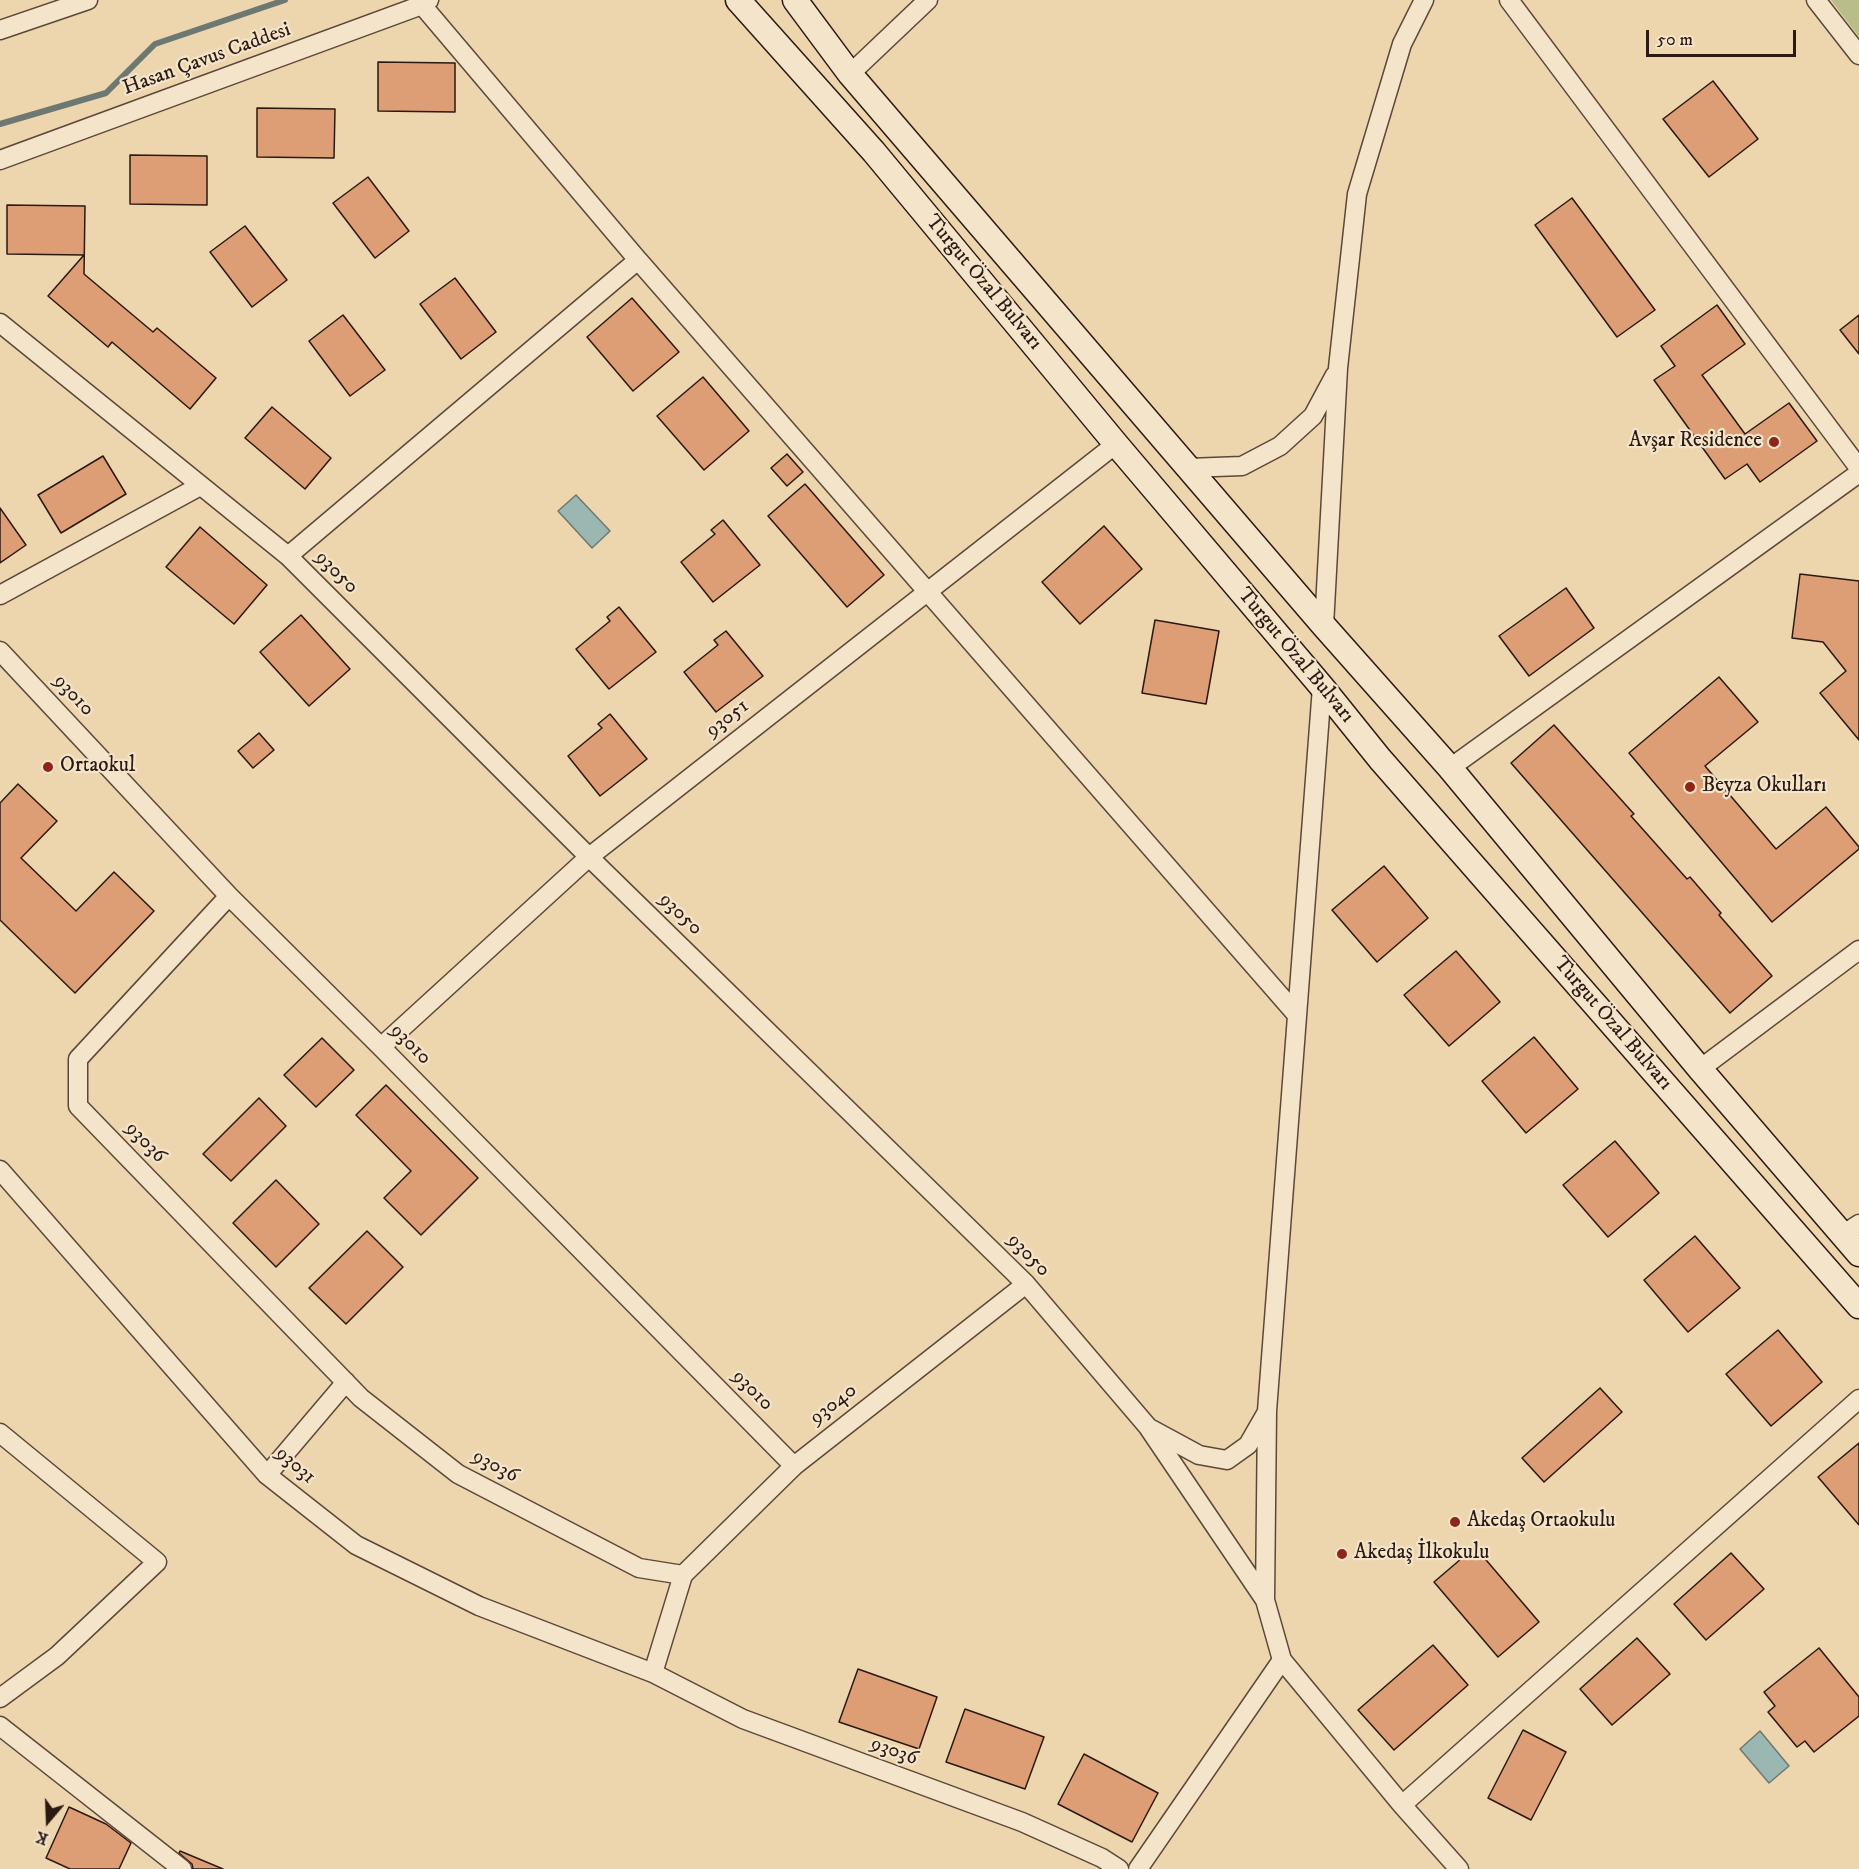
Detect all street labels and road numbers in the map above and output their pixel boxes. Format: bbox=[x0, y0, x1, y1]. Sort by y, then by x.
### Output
street label: Hasan Çavus Caddesi bbox=[120, 18, 294, 102]
street label: Turgut Özal Bulvarı bbox=[919, 210, 1047, 356]
street label: 93050 bbox=[309, 546, 363, 600]
street label: Turgut Özal Bulvarı bbox=[1231, 583, 1359, 729]
street label: 93010 bbox=[47, 670, 99, 722]
street label: 93051 bbox=[701, 694, 755, 744]
street label: 93050 bbox=[653, 888, 707, 942]
street label: Turgut Özal Bulvarı bbox=[1547, 952, 1677, 1096]
street label: 93010 bbox=[384, 1019, 436, 1071]
street label: 93036 bbox=[119, 1117, 171, 1169]
street label: 93050 bbox=[1001, 1229, 1055, 1283]
street label: 93010 bbox=[726, 1365, 778, 1417]
street label: 93040 bbox=[805, 1379, 863, 1431]
street label: 93031 bbox=[270, 1442, 320, 1490]
street label: 93036 bbox=[468, 1445, 522, 1489]
street label: 93036 bbox=[867, 1732, 921, 1772]

